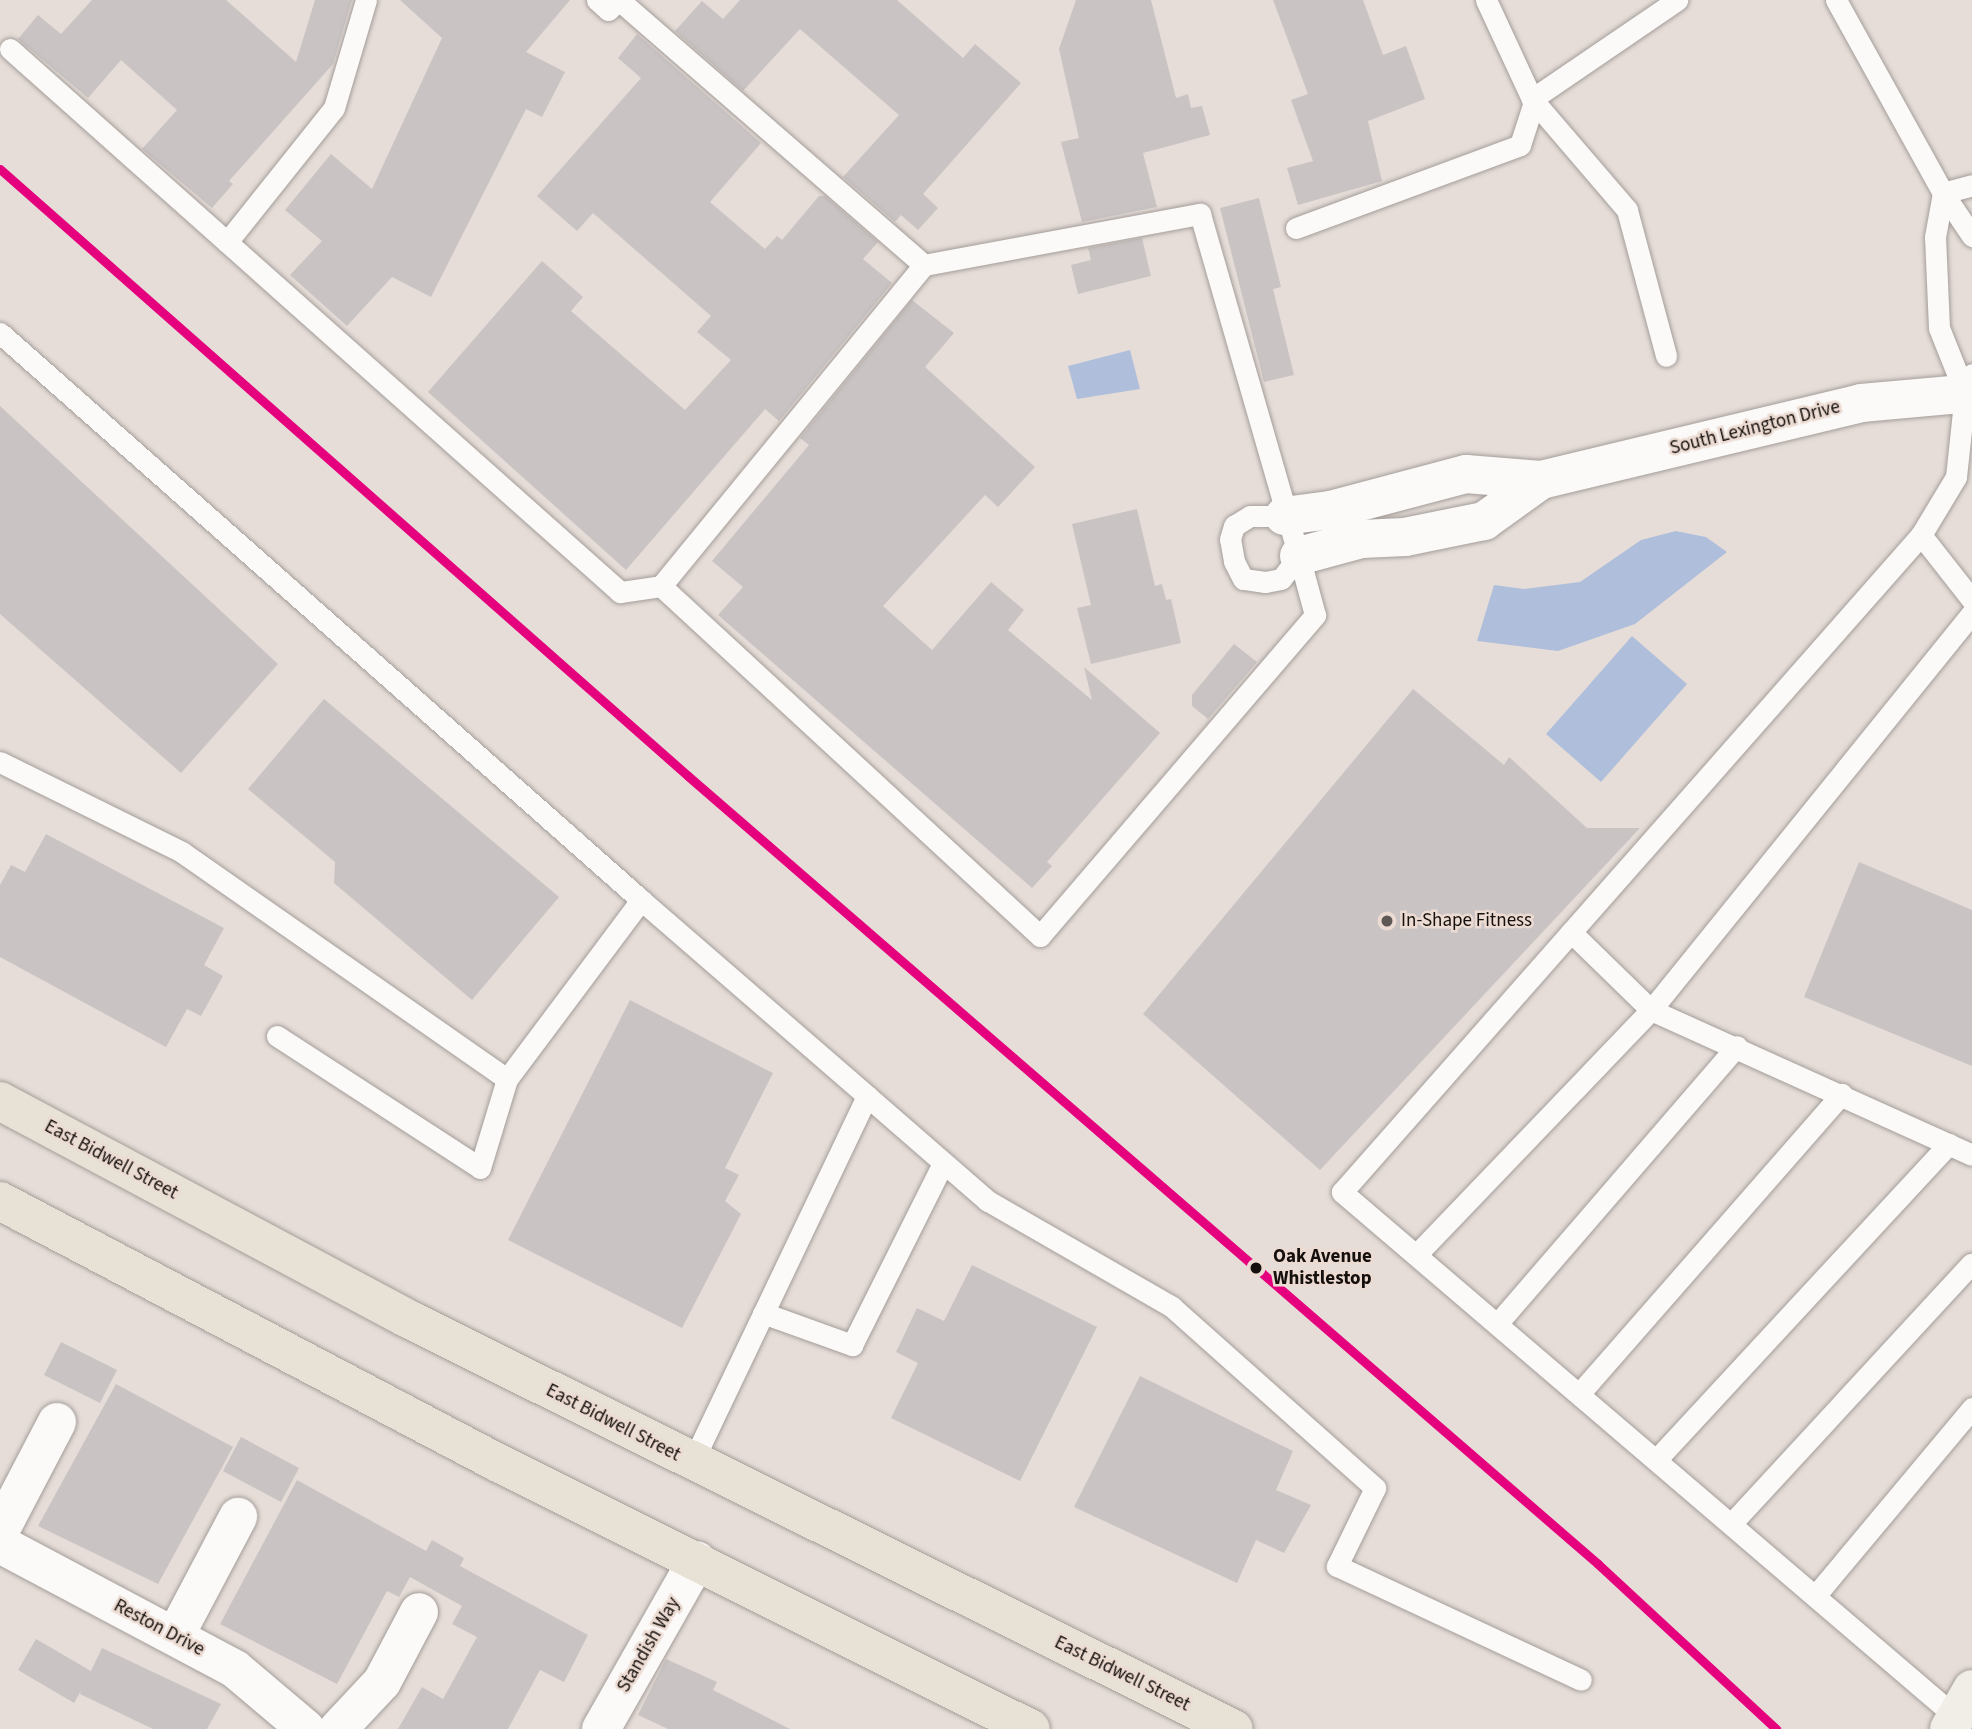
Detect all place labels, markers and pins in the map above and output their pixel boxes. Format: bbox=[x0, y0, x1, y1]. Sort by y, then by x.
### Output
place label: In-Shape Fitness bbox=[1401, 910, 1532, 932]
marker: In-Shape Fitness bbox=[1379, 913, 1395, 929]
place label: Oak Avenue Whistlestop bbox=[1273, 1246, 1372, 1290]
marker: Oak Avenue Whistlestop bbox=[1245, 1257, 1267, 1279]

